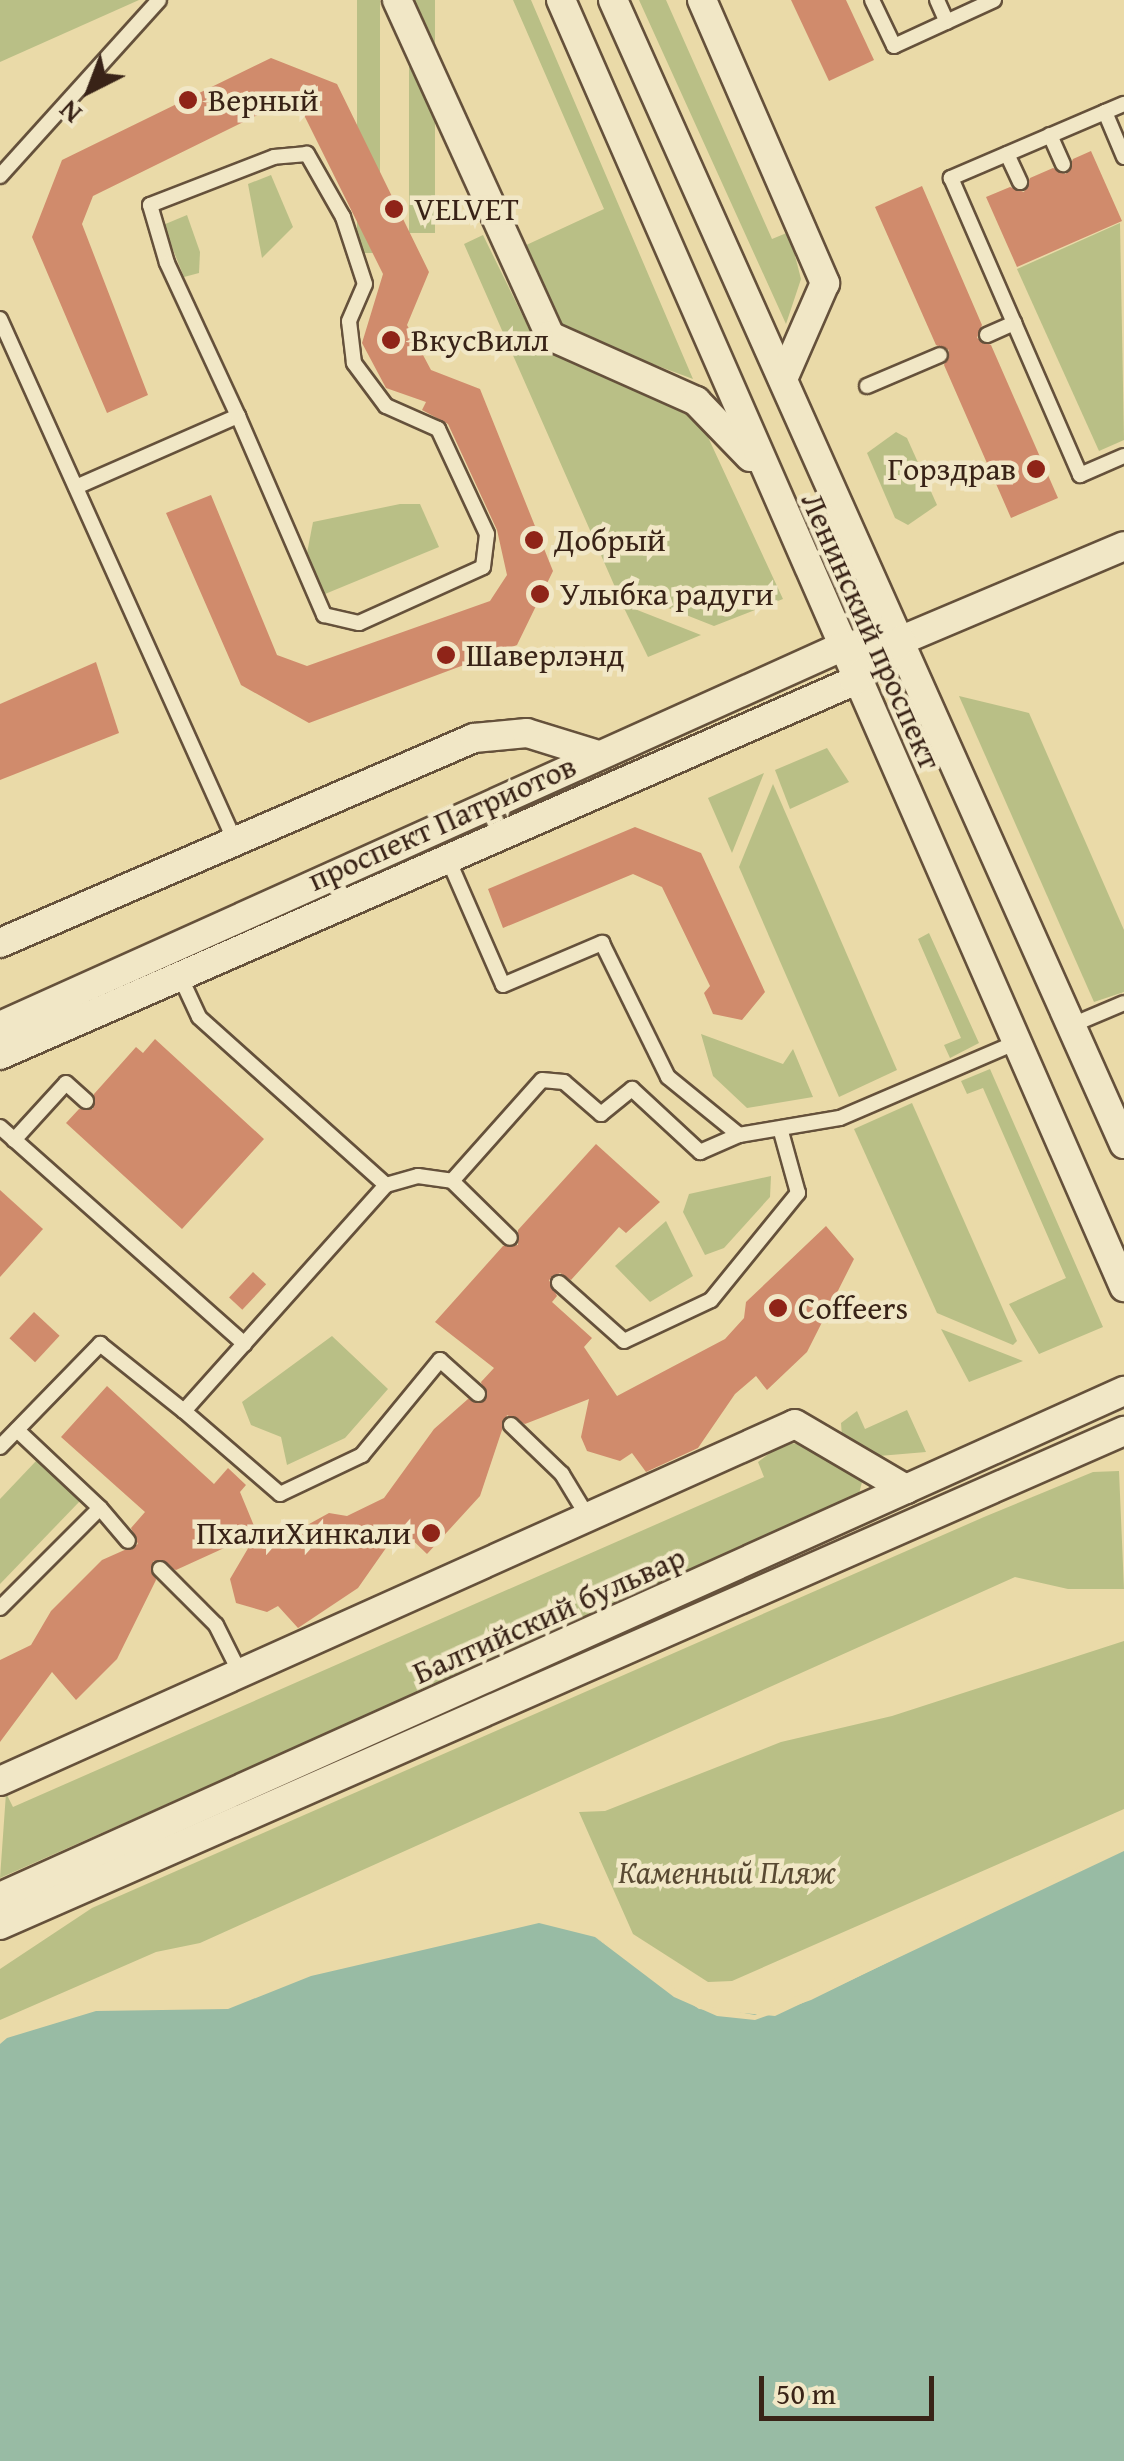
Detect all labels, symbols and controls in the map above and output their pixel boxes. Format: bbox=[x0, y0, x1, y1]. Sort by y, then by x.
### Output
north arrow bbox=[40, 40, 140, 140]
place label: Верный bbox=[208, 81, 318, 119]
marker: Верный bbox=[177, 89, 199, 111]
text: N bbox=[49, 91, 90, 134]
place label: VELVET bbox=[414, 190, 519, 228]
marker: VELVET bbox=[383, 198, 405, 220]
place label: ВкусВилл bbox=[411, 321, 549, 359]
marker: ВкусВилл bbox=[380, 329, 402, 351]
place label: Горздрав bbox=[888, 450, 1016, 488]
marker: Горздрав bbox=[1025, 458, 1047, 480]
street label: Ленинский проспект bbox=[793, 487, 949, 775]
place label: Добрый bbox=[554, 521, 666, 559]
marker: Добрый bbox=[523, 529, 545, 551]
place label: Улыбка радуги bbox=[560, 575, 774, 613]
marker: Улыбка радуги bbox=[529, 583, 551, 605]
place label: Шаверлэнд bbox=[466, 636, 624, 674]
marker: Шаверлэнд bbox=[435, 644, 457, 666]
street label: проспект Патриотов bbox=[302, 747, 582, 899]
place label: Coffeers bbox=[798, 1289, 908, 1327]
marker: Coffeers bbox=[767, 1297, 789, 1319]
place label: ПхалиХинкали bbox=[196, 1514, 411, 1552]
marker: ПхалиХинкали bbox=[420, 1522, 442, 1544]
street label: Балтийский бульвар bbox=[407, 1538, 691, 1692]
park label: Каменный Пляж bbox=[618, 1853, 836, 1891]
scale bar bbox=[764, 2356, 939, 2418]
text: 50 m bbox=[776, 2371, 836, 2415]

